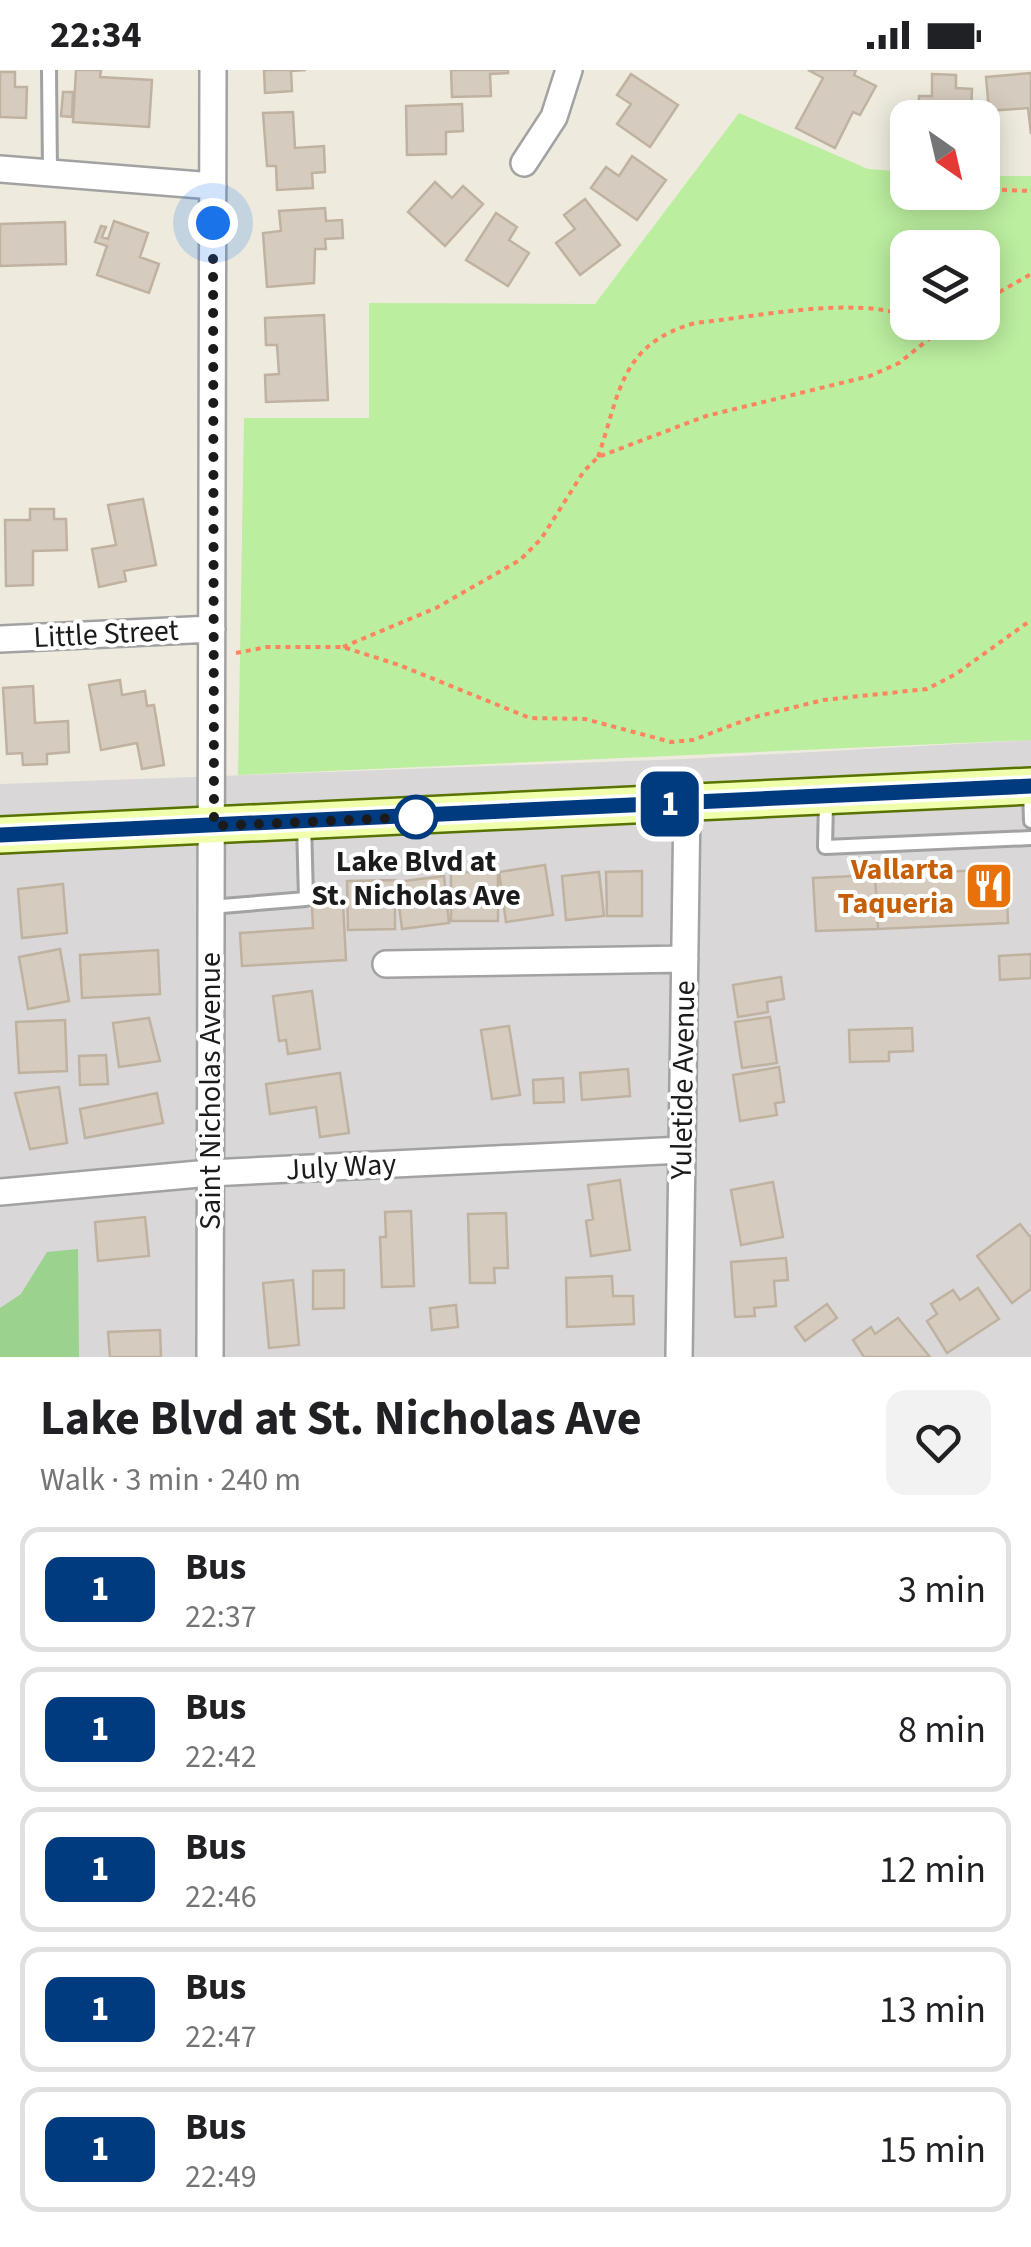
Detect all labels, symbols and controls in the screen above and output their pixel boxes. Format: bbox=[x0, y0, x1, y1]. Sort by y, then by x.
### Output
text: 22:34 bbox=[50, 8, 142, 62]
north arrow bbox=[890, 100, 1000, 210]
map controls bbox=[890, 100, 1000, 340]
your location bbox=[188, 198, 238, 248]
button: layers bbox=[890, 230, 1000, 340]
street label: Little Street bbox=[32, 609, 180, 659]
line badge: 1 bbox=[638, 772, 702, 836]
text: 1 bbox=[661, 779, 679, 829]
marker: Lake Blvd at St. Nicholas Ave bbox=[395, 796, 437, 838]
place label: Lake Blvd at St. Nicholas Ave bbox=[311, 840, 521, 917]
place label: Vallarta Taqueria bbox=[838, 848, 954, 925]
restaurant icon: Vallarta Taqueria bbox=[963, 860, 1015, 912]
street label: Saint Nicholas Avenue bbox=[189, 952, 232, 1230]
street label: Yuletide Avenue bbox=[660, 980, 706, 1181]
street label: July Way bbox=[285, 1143, 397, 1191]
text: Lake Blvd at St. Nicholas Ave bbox=[40, 1385, 642, 1453]
button: heart bbox=[886, 1390, 991, 1495]
text: Walk · 3 min · 240 m bbox=[40, 1457, 301, 1503]
text: Bus bbox=[185, 1540, 246, 1594]
text: 3 min bbox=[898, 1563, 986, 1617]
text: 1 bbox=[91, 1564, 109, 1614]
text: 22:37 bbox=[185, 1594, 257, 1640]
text: Bus bbox=[185, 1680, 246, 1734]
text: 8 min bbox=[898, 1703, 986, 1757]
text: 1 bbox=[91, 1704, 109, 1754]
text: 22:42 bbox=[185, 1734, 257, 1780]
text: Bus bbox=[185, 1820, 246, 1874]
text: 12 min bbox=[879, 1843, 986, 1897]
text: 1 bbox=[91, 1844, 109, 1894]
text: 22:46 bbox=[185, 1874, 257, 1920]
text: Bus bbox=[185, 1960, 246, 2014]
text: 13 min bbox=[879, 1983, 986, 2037]
text: 1 bbox=[91, 1984, 109, 2034]
text: 22:47 bbox=[185, 2014, 257, 2060]
text: Bus bbox=[185, 2100, 246, 2154]
text: 15 min bbox=[879, 2123, 986, 2177]
text: 1 bbox=[91, 2124, 109, 2174]
text: 22:49 bbox=[185, 2154, 257, 2200]

